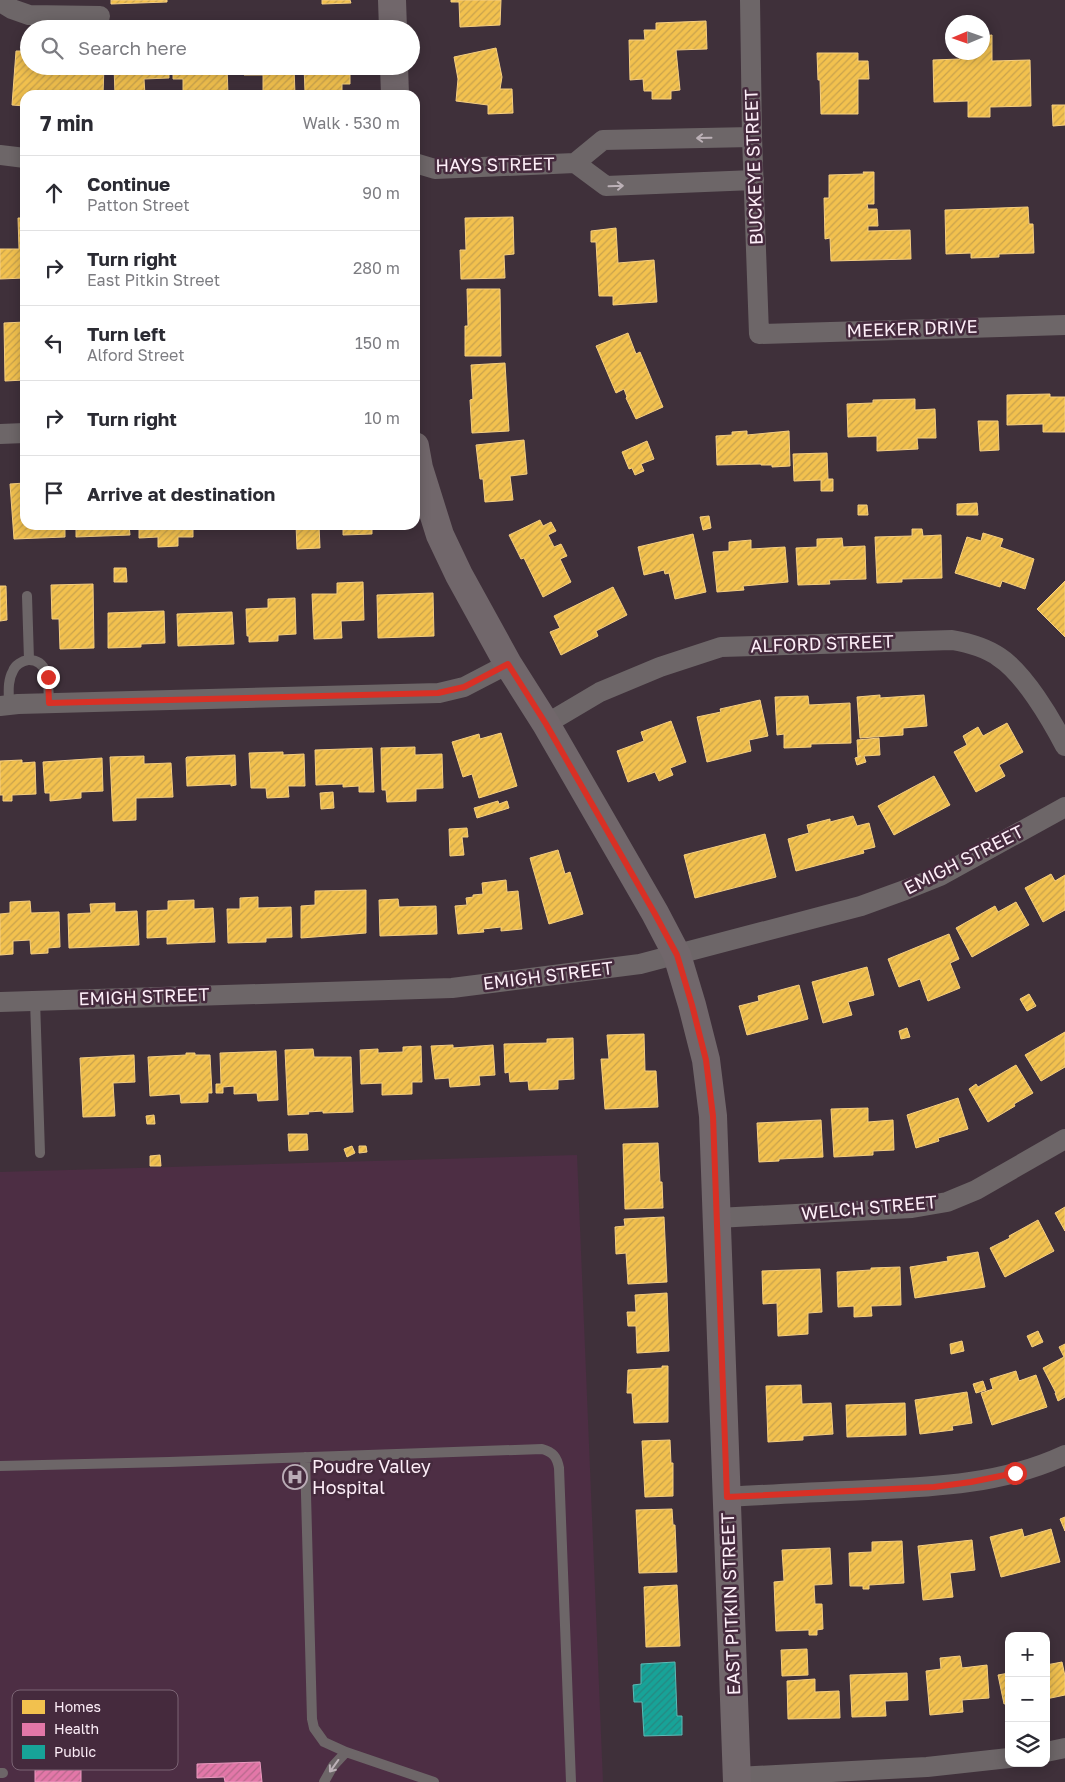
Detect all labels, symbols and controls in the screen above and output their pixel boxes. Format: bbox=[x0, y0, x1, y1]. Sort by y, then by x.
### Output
north arrow bbox=[945, 15, 990, 60]
search box bbox=[20, 20, 420, 75]
icon: search bbox=[38, 34, 66, 62]
text: Search here bbox=[78, 36, 187, 59]
street label: BUCKEYE STREET bbox=[739, 89, 767, 245]
text: 7 min bbox=[40, 110, 94, 136]
text: Walk · 530 m bbox=[303, 113, 400, 133]
one-way arrow bbox=[696, 133, 712, 142]
street label: HAYS STREET bbox=[435, 152, 555, 176]
text: Continue bbox=[87, 172, 170, 195]
icon: ahead bbox=[40, 179, 68, 207]
one-way arrow bbox=[608, 181, 624, 191]
text: 90 m bbox=[362, 183, 400, 203]
text: Patton Street bbox=[87, 195, 190, 215]
text: Turn right bbox=[87, 247, 177, 270]
icon: right bbox=[40, 254, 68, 282]
text: 280 m bbox=[353, 258, 400, 278]
text: East Pitkin Street bbox=[87, 270, 220, 290]
street label: MEEKER DRIVE bbox=[846, 315, 978, 341]
text: Turn left bbox=[87, 322, 166, 345]
icon: left bbox=[40, 329, 68, 357]
text: 150 m bbox=[355, 333, 400, 353]
text: Alford Street bbox=[87, 345, 185, 365]
icon: right bbox=[40, 404, 68, 432]
text: Turn right bbox=[87, 407, 177, 430]
text: 10 m bbox=[364, 408, 400, 428]
icon: arrive bbox=[40, 479, 68, 507]
text: Arrive at destination bbox=[87, 482, 275, 505]
street label: ALFORD STREET bbox=[750, 630, 894, 657]
route end bbox=[37, 666, 60, 689]
street label: EMIGH STREET bbox=[900, 820, 1027, 899]
street label: EMIGH STREET bbox=[482, 956, 614, 994]
street label: EMIGH STREET bbox=[78, 983, 210, 1009]
street label: WELCH STREET bbox=[800, 1190, 938, 1224]
place label: Poudre Valley Hospital bbox=[312, 1455, 431, 1498]
route start bbox=[1004, 1462, 1027, 1485]
hospital icon: Poudre Valley Hospital bbox=[282, 1464, 308, 1490]
street label: EAST PITKIN STREET bbox=[716, 1512, 744, 1696]
map controls bbox=[1005, 1632, 1050, 1767]
button: + bbox=[1005, 1632, 1050, 1677]
button: − bbox=[1005, 1677, 1050, 1722]
legend bbox=[12, 1690, 178, 1770]
text: Homes bbox=[54, 1698, 101, 1715]
text: Health bbox=[54, 1720, 99, 1737]
button: layers bbox=[1005, 1722, 1050, 1767]
text: Public bbox=[54, 1743, 96, 1760]
one-way arrow bbox=[329, 1759, 339, 1773]

